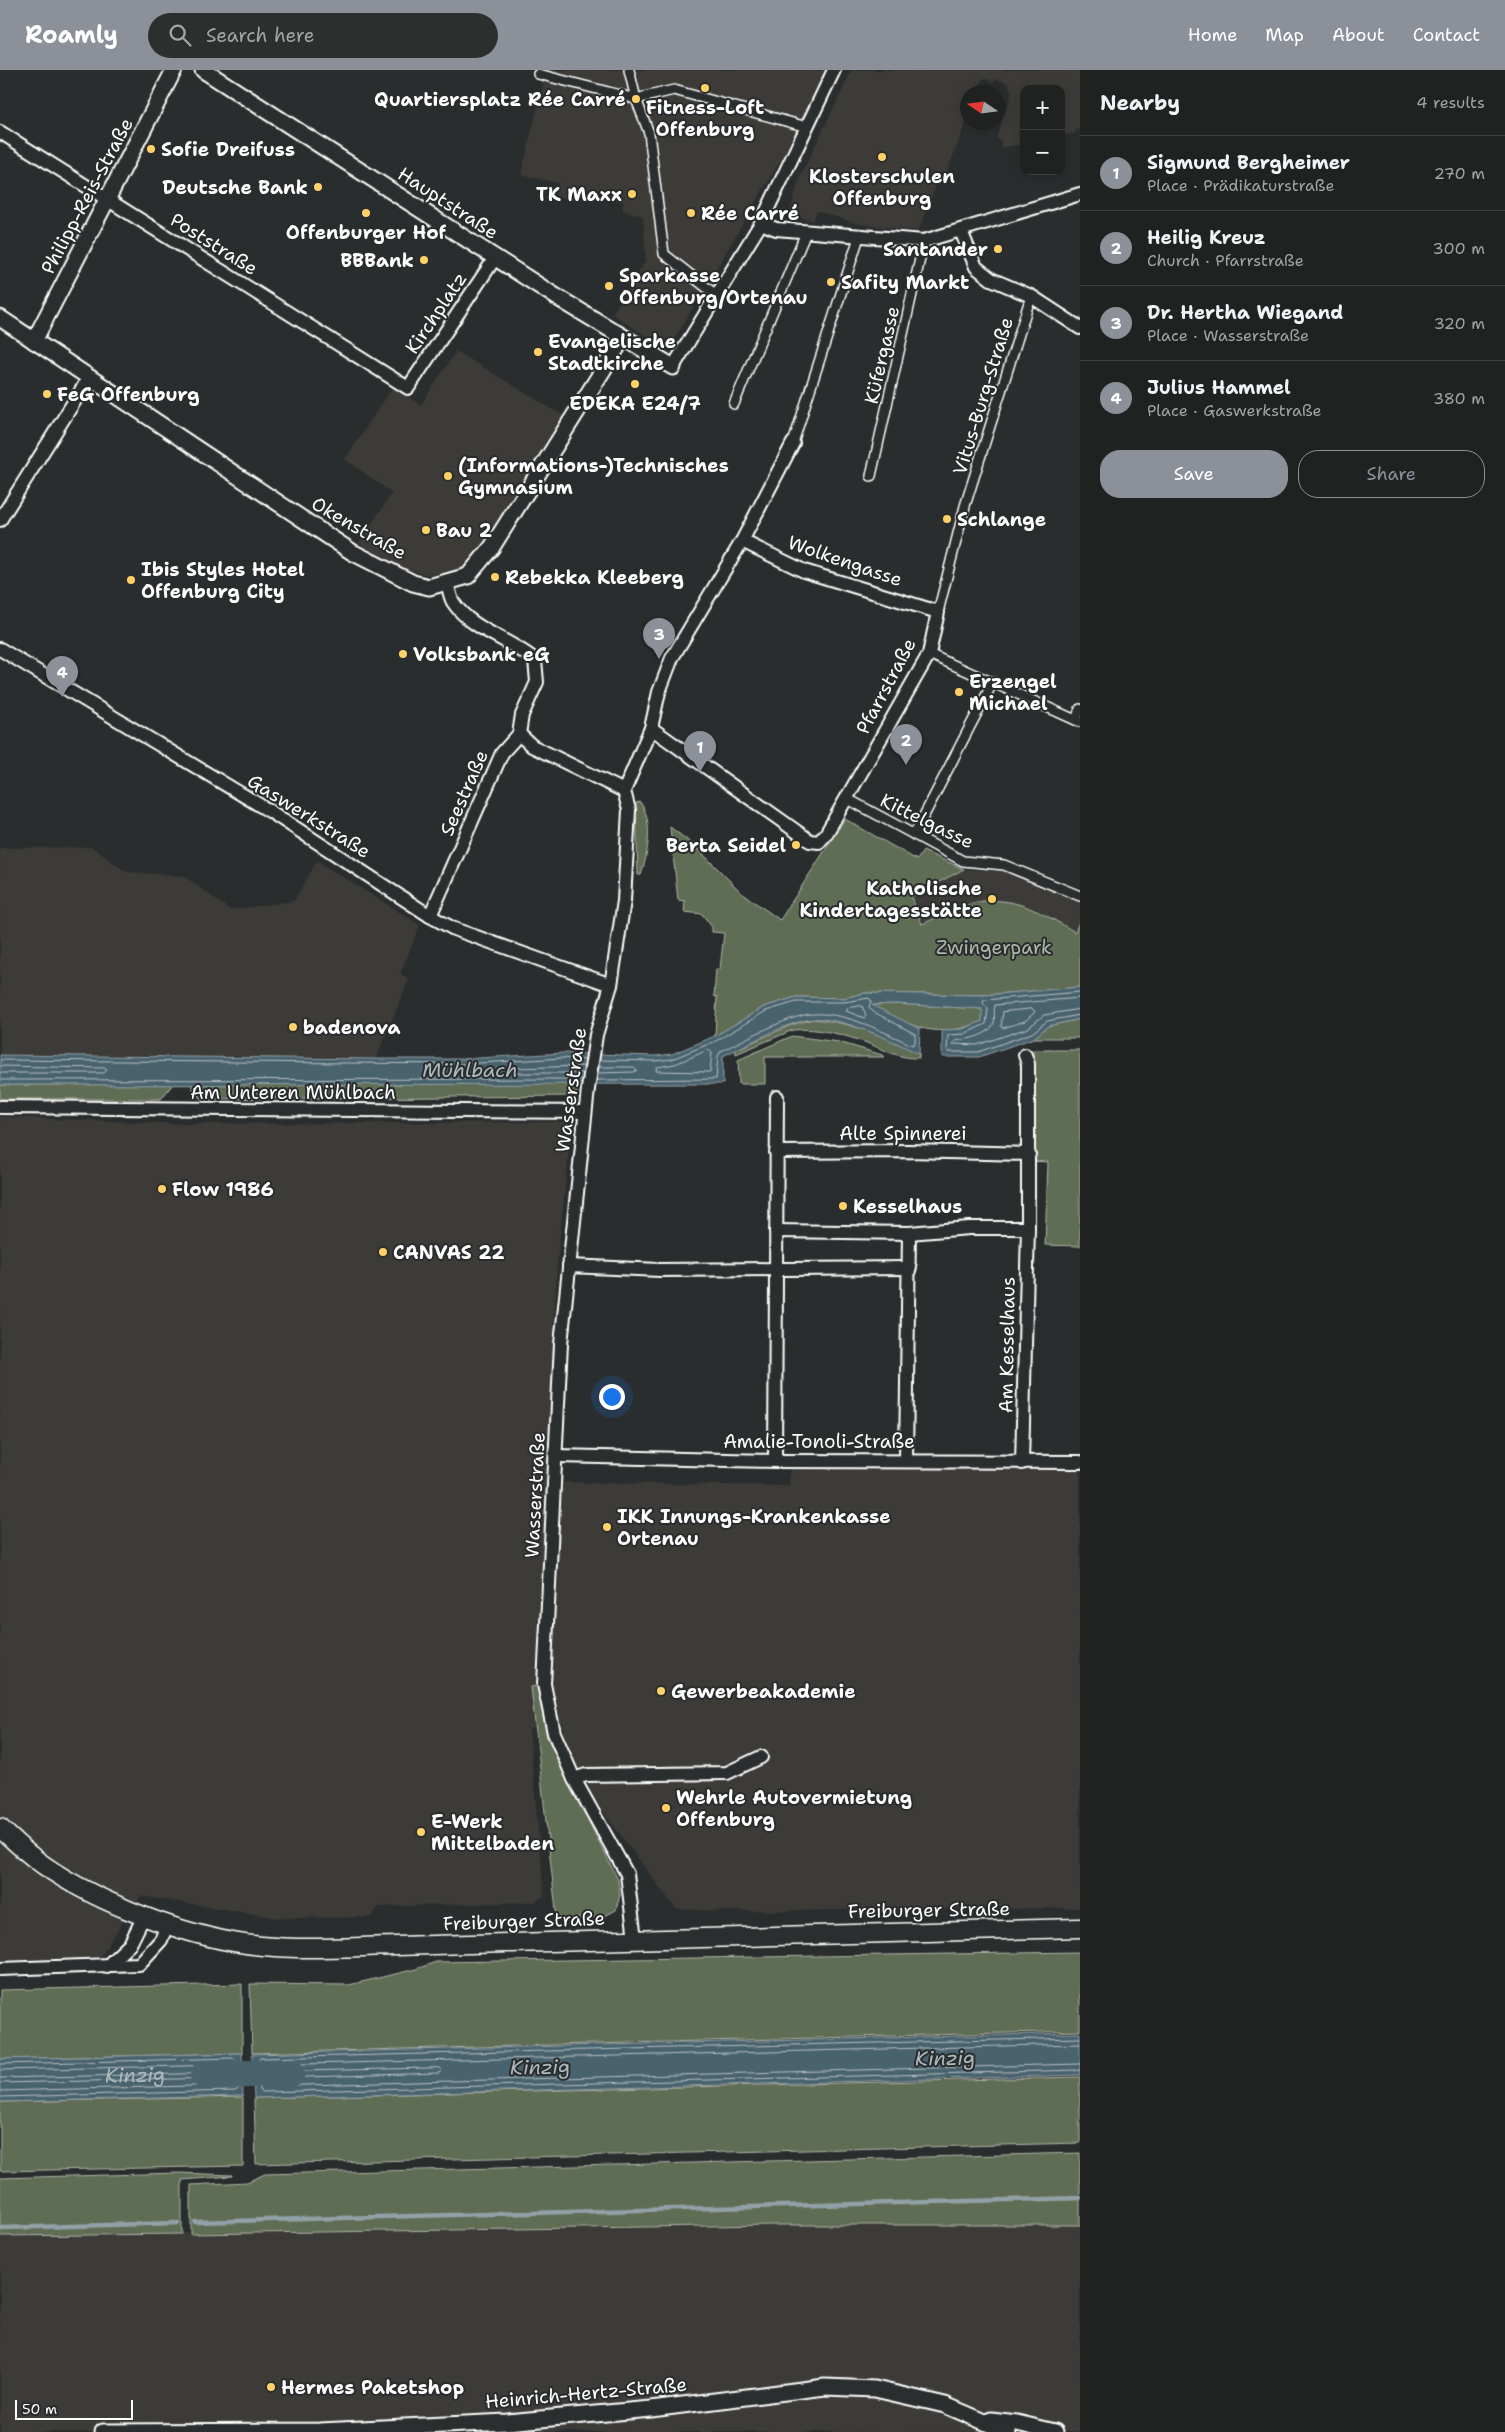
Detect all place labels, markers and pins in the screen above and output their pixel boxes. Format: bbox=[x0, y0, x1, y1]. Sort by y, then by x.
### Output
marker: Fitness-Loft Offenburg bbox=[699, 82, 711, 94]
place label: Quartiersplatz Rée Carré bbox=[374, 87, 626, 112]
marker: Quartiersplatz Rée Carré bbox=[630, 93, 642, 105]
place label: Fitness-Loft Offenburg bbox=[646, 95, 764, 142]
place label: Sofie Dreifuss bbox=[161, 137, 295, 162]
marker: Sofie Dreifuss bbox=[145, 143, 157, 155]
marker: Klosterschulen Offenburg bbox=[876, 151, 888, 163]
place label: Klosterschulen Offenburg bbox=[809, 164, 955, 211]
place label: Deutsche Bank bbox=[162, 175, 308, 200]
marker: Deutsche Bank bbox=[312, 181, 324, 193]
place label: TK Maxx bbox=[536, 182, 622, 207]
marker: TK Maxx bbox=[626, 188, 638, 200]
place label: Rée Carré bbox=[701, 201, 799, 226]
marker: Offenburger Hof bbox=[360, 207, 372, 219]
marker: Rée Carré bbox=[685, 207, 697, 219]
place label: Offenburger Hof bbox=[286, 220, 446, 245]
place label: Santander bbox=[883, 237, 988, 262]
marker: Santander bbox=[992, 243, 1004, 255]
place label: BBBank bbox=[340, 248, 414, 273]
marker: BBBank bbox=[418, 254, 430, 266]
place label: Sparkasse Offenburg/Ortenau bbox=[619, 263, 808, 310]
place label: Safity Markt bbox=[841, 270, 969, 295]
marker: Safity Markt bbox=[825, 276, 837, 288]
marker: Sparkasse Offenburg/Ortenau bbox=[603, 280, 615, 292]
place label: Evangelische Stadtkirche bbox=[548, 329, 676, 376]
marker: Evangelische Stadtkirche bbox=[532, 346, 544, 358]
marker: EDEKA E24/7 bbox=[629, 378, 641, 390]
place label: FeG Offenburg bbox=[57, 382, 200, 407]
marker: FeG Offenburg bbox=[41, 388, 53, 400]
place label: EDEKA E24/7 bbox=[569, 391, 701, 416]
place label: (Informations-)Technisches Gymnasium bbox=[458, 453, 729, 500]
marker: (Informations-)Technisches Gymnasium bbox=[442, 470, 454, 482]
place label: Schlange bbox=[957, 507, 1046, 532]
marker: Schlange bbox=[941, 513, 953, 525]
place label: Bau 2 bbox=[436, 518, 492, 543]
marker: Bau 2 bbox=[420, 524, 432, 536]
place label: Ibis Styles Hotel Offenburg City bbox=[141, 557, 305, 604]
place label: Rebekka Kleeberg bbox=[505, 565, 684, 590]
marker: Rebekka Kleeberg bbox=[489, 571, 501, 583]
marker: Ibis Styles Hotel Offenburg City bbox=[125, 574, 137, 586]
pin: 3 bbox=[643, 618, 675, 659]
place label: Volksbank eG bbox=[413, 642, 550, 667]
marker: Volksbank eG bbox=[397, 648, 409, 660]
pin: 4 bbox=[46, 656, 78, 697]
place label: Erzengel Michael bbox=[969, 669, 1057, 716]
marker: Erzengel Michael bbox=[953, 686, 965, 698]
pin: 2 bbox=[890, 724, 922, 765]
pin: 1 bbox=[684, 731, 716, 772]
place label: Berta Seidel bbox=[666, 833, 786, 858]
marker: Berta Seidel bbox=[790, 839, 802, 851]
place label: Katholische Kindertagesstätte bbox=[799, 876, 982, 923]
marker: Katholische Kindertagesstätte bbox=[986, 893, 998, 905]
place label: badenova bbox=[303, 1015, 400, 1040]
marker: badenova bbox=[287, 1021, 299, 1033]
place label: Flow 1986 bbox=[172, 1177, 274, 1202]
marker: Flow 1986 bbox=[156, 1183, 168, 1195]
place label: Kesselhaus bbox=[853, 1194, 962, 1219]
marker: Kesselhaus bbox=[837, 1200, 849, 1212]
place label: CANVAS 22 bbox=[393, 1240, 505, 1265]
marker: CANVAS 22 bbox=[377, 1246, 389, 1258]
place label: IKK Innungs-Krankenkasse Ortenau bbox=[617, 1504, 891, 1551]
marker: IKK Innungs-Krankenkasse Ortenau bbox=[601, 1521, 613, 1533]
place label: Gewerbeakademie bbox=[671, 1679, 856, 1704]
marker: Gewerbeakademie bbox=[655, 1685, 667, 1697]
place label: Wehrle Autovermietung Offenburg bbox=[676, 1785, 912, 1832]
marker: Wehrle Autovermietung Offenburg bbox=[660, 1802, 672, 1814]
place label: E-Werk Mittelbaden bbox=[431, 1809, 554, 1856]
marker: E-Werk Mittelbaden bbox=[415, 1826, 427, 1838]
place label: Hermes Paketshop bbox=[281, 2375, 464, 2400]
marker: Hermes Paketshop bbox=[265, 2381, 277, 2393]

